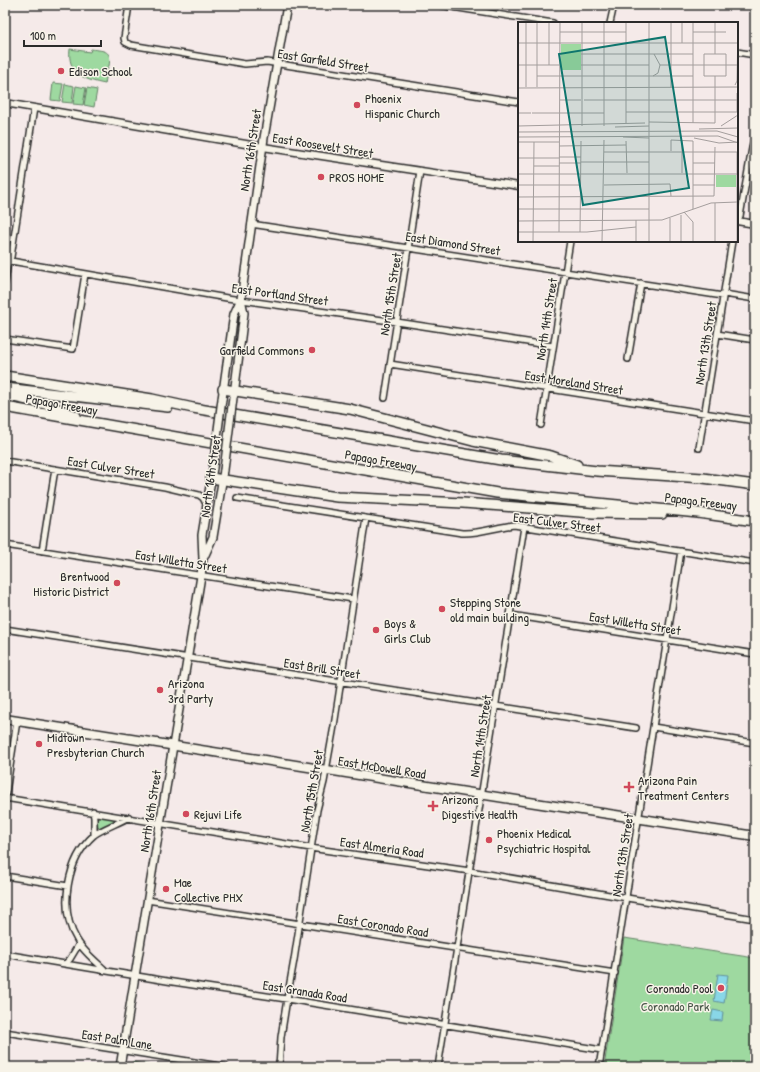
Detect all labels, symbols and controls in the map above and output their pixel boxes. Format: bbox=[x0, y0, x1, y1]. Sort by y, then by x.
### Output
scale bar bbox=[24, 22, 101, 48]
inset map bbox=[518, 22, 738, 242]
text: 100 m bbox=[30, 27, 56, 44]
street label: East Garfield Street bbox=[276, 44, 370, 76]
place label: Edison School bbox=[69, 62, 133, 80]
marker: Edison School bbox=[56, 66, 66, 76]
place label: Phoenix Hispanic Church bbox=[365, 89, 440, 122]
marker: Phoenix Hispanic Church bbox=[352, 100, 362, 110]
street label: North 16th Street bbox=[235, 107, 265, 192]
street label: East Roosevelt Street bbox=[271, 128, 375, 162]
place label: PROS HOME bbox=[329, 168, 384, 186]
marker: PROS HOME bbox=[316, 172, 326, 182]
street label: East Diamond Street bbox=[404, 227, 502, 259]
street label: North 15th Street bbox=[375, 251, 406, 337]
street label: North 14th Street bbox=[531, 276, 561, 361]
street label: East Portland Street bbox=[231, 278, 330, 310]
street label: North 13th Street bbox=[690, 300, 721, 386]
place label: Garfield Commons bbox=[220, 341, 304, 359]
marker: Garfield Commons bbox=[307, 345, 317, 355]
street label: East Moreland Street bbox=[524, 365, 625, 399]
street label: Papago Freeway bbox=[25, 389, 100, 419]
street label: North 16th Street bbox=[195, 433, 225, 518]
street label: Papago Freeway bbox=[344, 445, 419, 475]
street label: East Culver Street bbox=[66, 451, 156, 483]
street label: Papago Freeway bbox=[664, 488, 739, 514]
street label: East Culver Street bbox=[512, 508, 602, 536]
street label: East Willetta Street bbox=[134, 545, 229, 577]
place label: Brentwood Historic District bbox=[33, 567, 110, 600]
marker: Brentwood Historic District bbox=[112, 578, 122, 588]
place label: Stepping Stone old main building bbox=[450, 593, 529, 626]
marker: Stepping Stone old main building bbox=[437, 604, 447, 614]
street label: East Willetta Street bbox=[588, 607, 683, 639]
place label: Boys & Girls Club bbox=[384, 614, 431, 647]
marker: Boys & Girls Club bbox=[371, 625, 381, 635]
street label: East Brill Street bbox=[283, 653, 362, 683]
place label: Arizona 3rd Party bbox=[168, 674, 214, 707]
marker: Arizona 3rd Party bbox=[155, 685, 165, 695]
street label: North 14th Street bbox=[465, 693, 495, 778]
place label: Midtown Presbyterian Church bbox=[47, 728, 145, 761]
marker: Midtown Presbyterian Church bbox=[34, 739, 44, 749]
street label: North 15th Street bbox=[295, 748, 327, 834]
street label: East McDowell Road bbox=[337, 751, 427, 783]
street label: North 16th Street bbox=[135, 768, 165, 853]
place label: Arizona Pain Treatment Centers bbox=[638, 771, 729, 804]
marker: Arizona Pain Treatment Centers bbox=[623, 781, 635, 793]
place label: Arizona Digestive Health bbox=[442, 790, 518, 823]
marker: Arizona Digestive Health bbox=[427, 800, 439, 812]
place label: Rejuvi Life bbox=[194, 805, 242, 823]
marker: Rejuvi Life bbox=[181, 809, 191, 819]
street label: North 13th Street bbox=[607, 812, 638, 898]
place label: Phoenix Medical Psychiatric Hospital bbox=[497, 824, 591, 857]
street label: East Almeria Road bbox=[339, 832, 425, 862]
marker: Phoenix Medical Psychiatric Hospital bbox=[484, 835, 494, 845]
place label: Mae Collective PHX bbox=[174, 873, 243, 906]
marker: Mae Collective PHX bbox=[161, 884, 171, 894]
street label: East Coronado Road bbox=[336, 909, 430, 941]
street label: East Granada Road bbox=[262, 975, 348, 1007]
place label: Coronado Pool bbox=[646, 979, 714, 997]
marker: Coronado Pool bbox=[716, 983, 726, 993]
park label: Coronado Park bbox=[641, 997, 710, 1015]
street label: East Palm Lane bbox=[81, 1025, 153, 1053]

